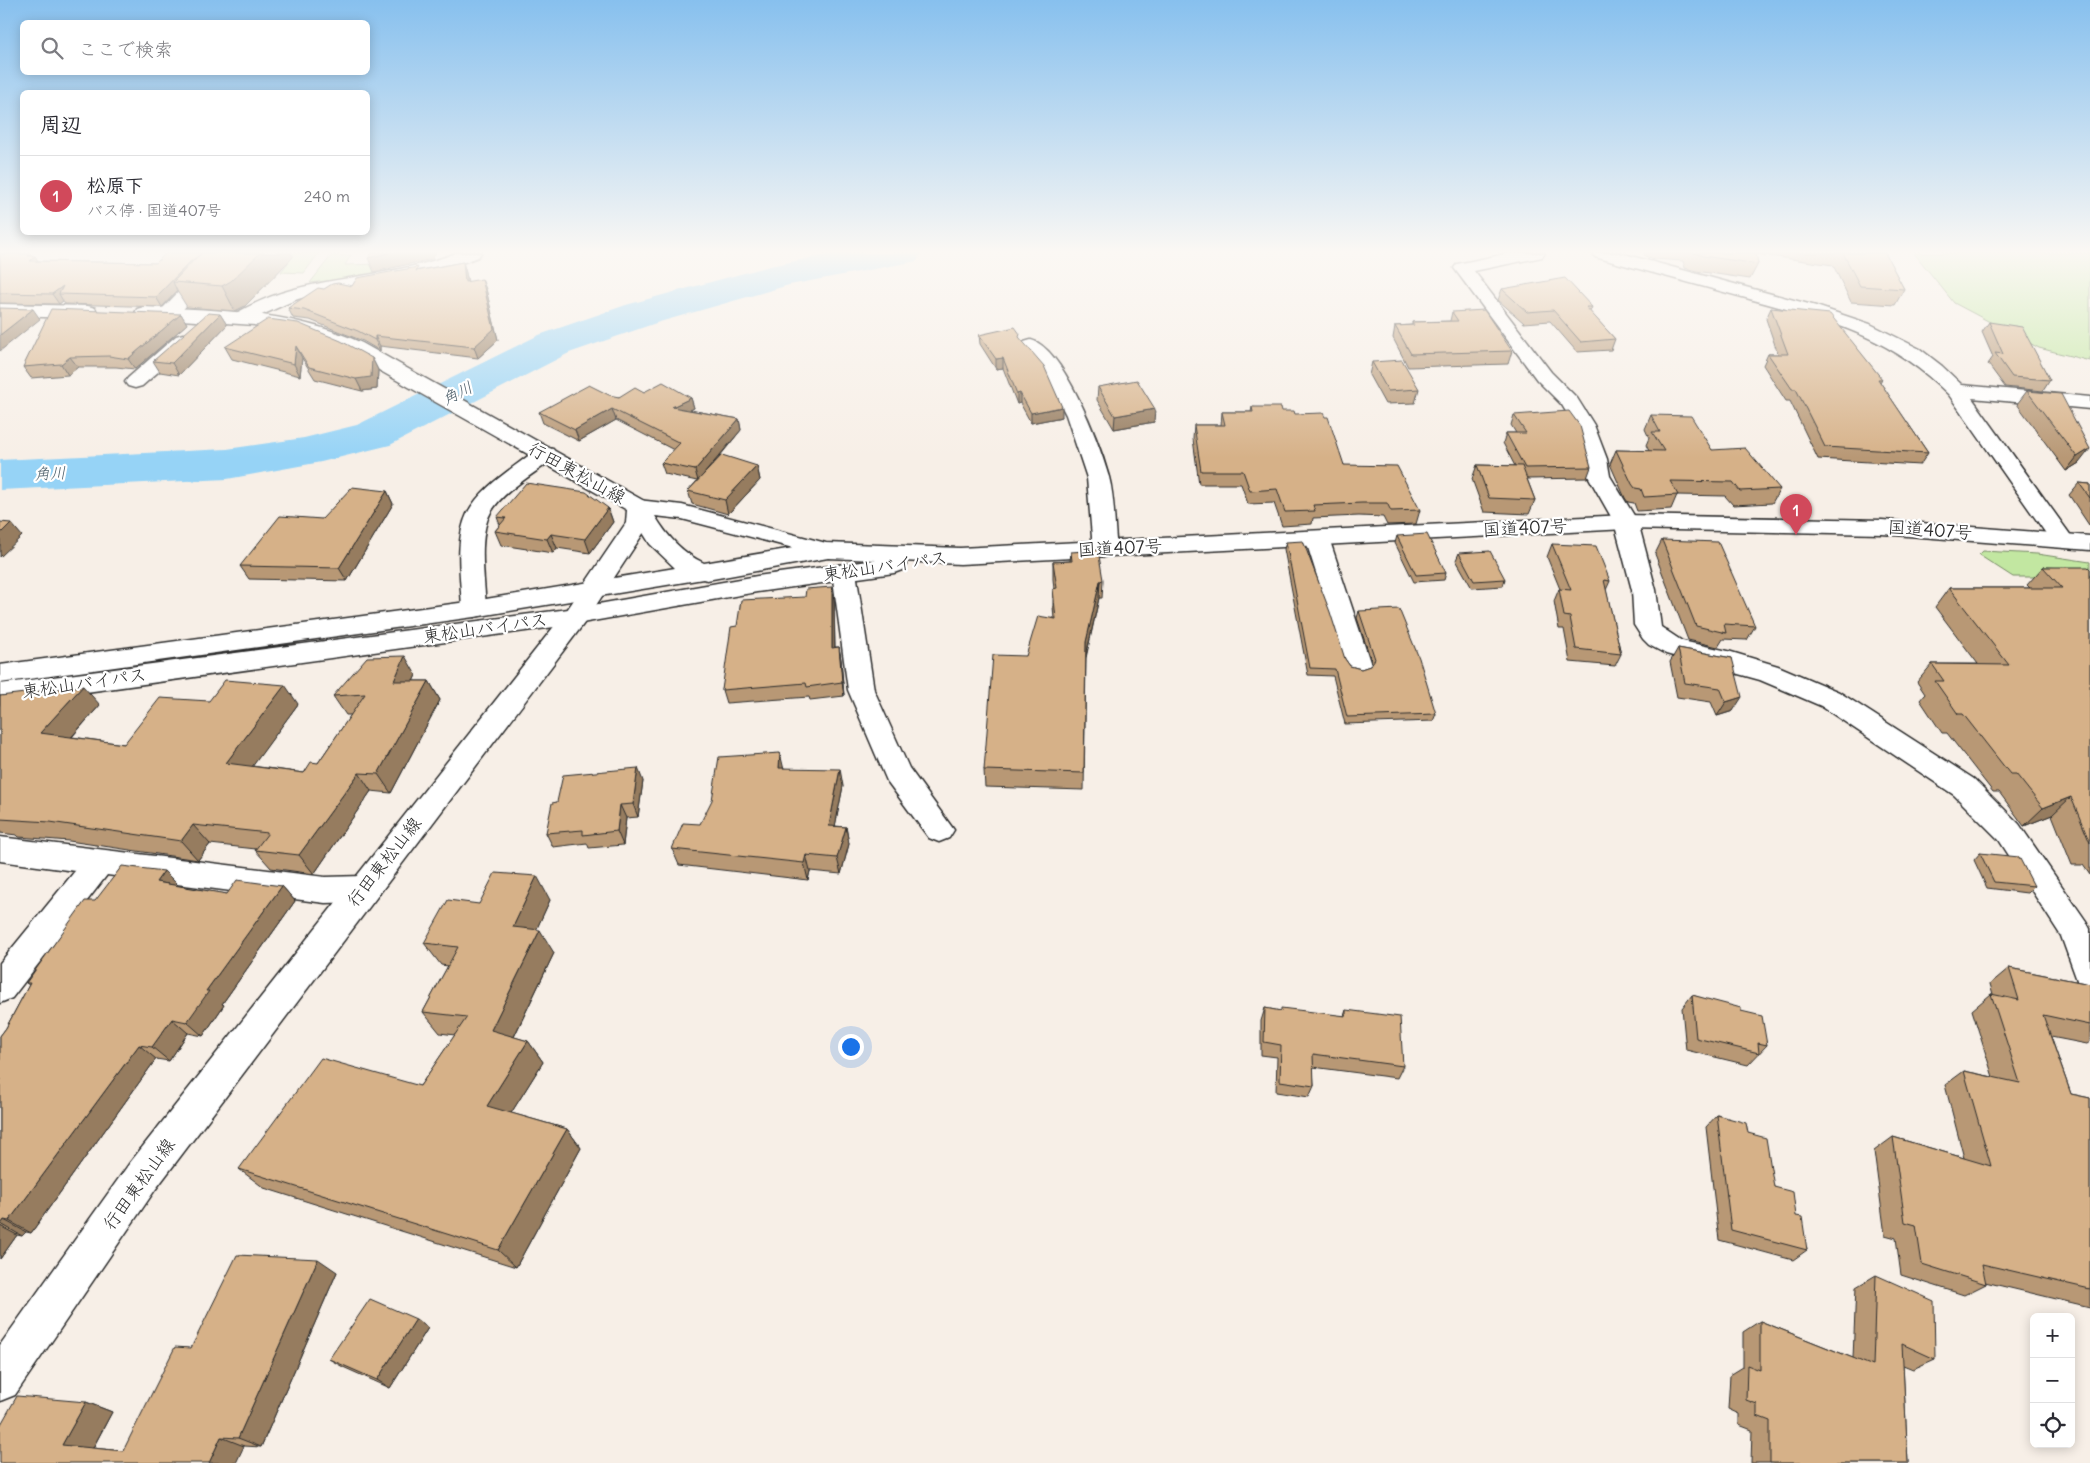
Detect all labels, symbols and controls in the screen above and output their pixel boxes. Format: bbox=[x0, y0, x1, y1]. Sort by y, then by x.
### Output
search box bbox=[20, 20, 370, 75]
icon: search bbox=[38, 34, 66, 62]
text: ここで検索 bbox=[78, 37, 173, 61]
text: 周辺 bbox=[40, 111, 82, 138]
text: 松原下 bbox=[87, 173, 144, 197]
text: 1 bbox=[53, 186, 59, 206]
text: 240 m bbox=[304, 186, 350, 206]
text: バス停 · 国道407号 bbox=[87, 200, 222, 220]
water label: 角川 bbox=[438, 377, 476, 409]
street label: 行田東松山線 bbox=[524, 436, 630, 509]
water label: 角川 bbox=[33, 462, 67, 484]
pin: 1 bbox=[1780, 494, 1812, 535]
street label: 国道407号 bbox=[1482, 514, 1568, 541]
street label: 国道407号 bbox=[1887, 515, 1973, 544]
street label: 国道407号 bbox=[1077, 534, 1163, 561]
street label: 東松山バイパス bbox=[821, 545, 949, 586]
street label: 東松山バイパス bbox=[421, 607, 549, 648]
street label: 東松山バイパス bbox=[20, 662, 148, 703]
street label: 行田東松山線 bbox=[341, 812, 426, 911]
your location bbox=[838, 1034, 864, 1060]
street label: 行田東松山線 bbox=[98, 1133, 180, 1234]
map controls bbox=[2030, 1313, 2075, 1448]
button: + bbox=[2030, 1313, 2075, 1358]
button: − bbox=[2030, 1358, 2075, 1403]
button: locate bbox=[2030, 1403, 2075, 1448]

